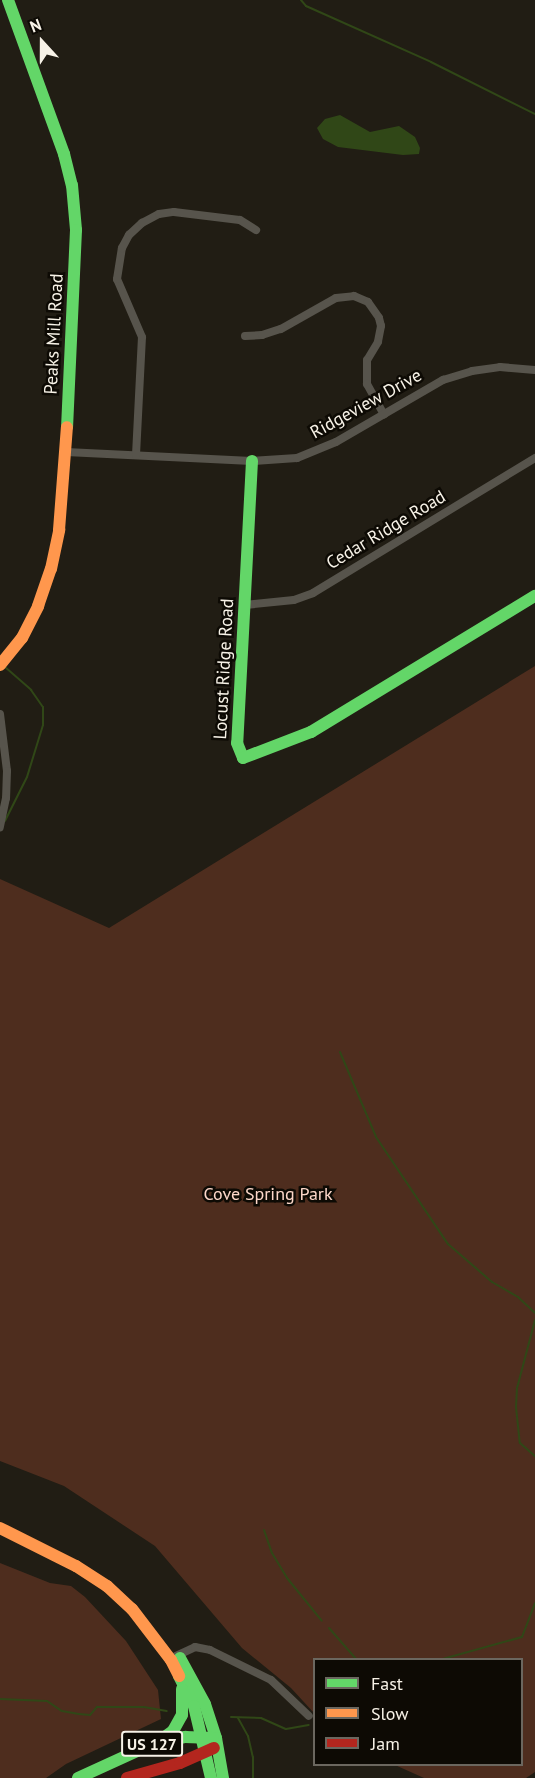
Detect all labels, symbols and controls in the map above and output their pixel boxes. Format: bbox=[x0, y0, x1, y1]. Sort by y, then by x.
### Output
north arrow bbox=[12, 12, 72, 72]
text: N bbox=[27, 14, 44, 36]
street label: Peaks Mill Road bbox=[40, 273, 68, 395]
street label: Ridgeview Drive bbox=[306, 364, 426, 444]
street label: Cedar Ridge Road bbox=[322, 486, 450, 574]
street label: Locust Ridge Road bbox=[210, 598, 238, 740]
park label: Cove Spring Park bbox=[203, 1183, 333, 1205]
legend bbox=[313, 1658, 523, 1766]
text: Fast bbox=[371, 1672, 403, 1695]
text: Slow bbox=[371, 1702, 409, 1725]
road number: US 127 bbox=[120, 1731, 184, 1757]
text: Jam bbox=[371, 1732, 400, 1755]

